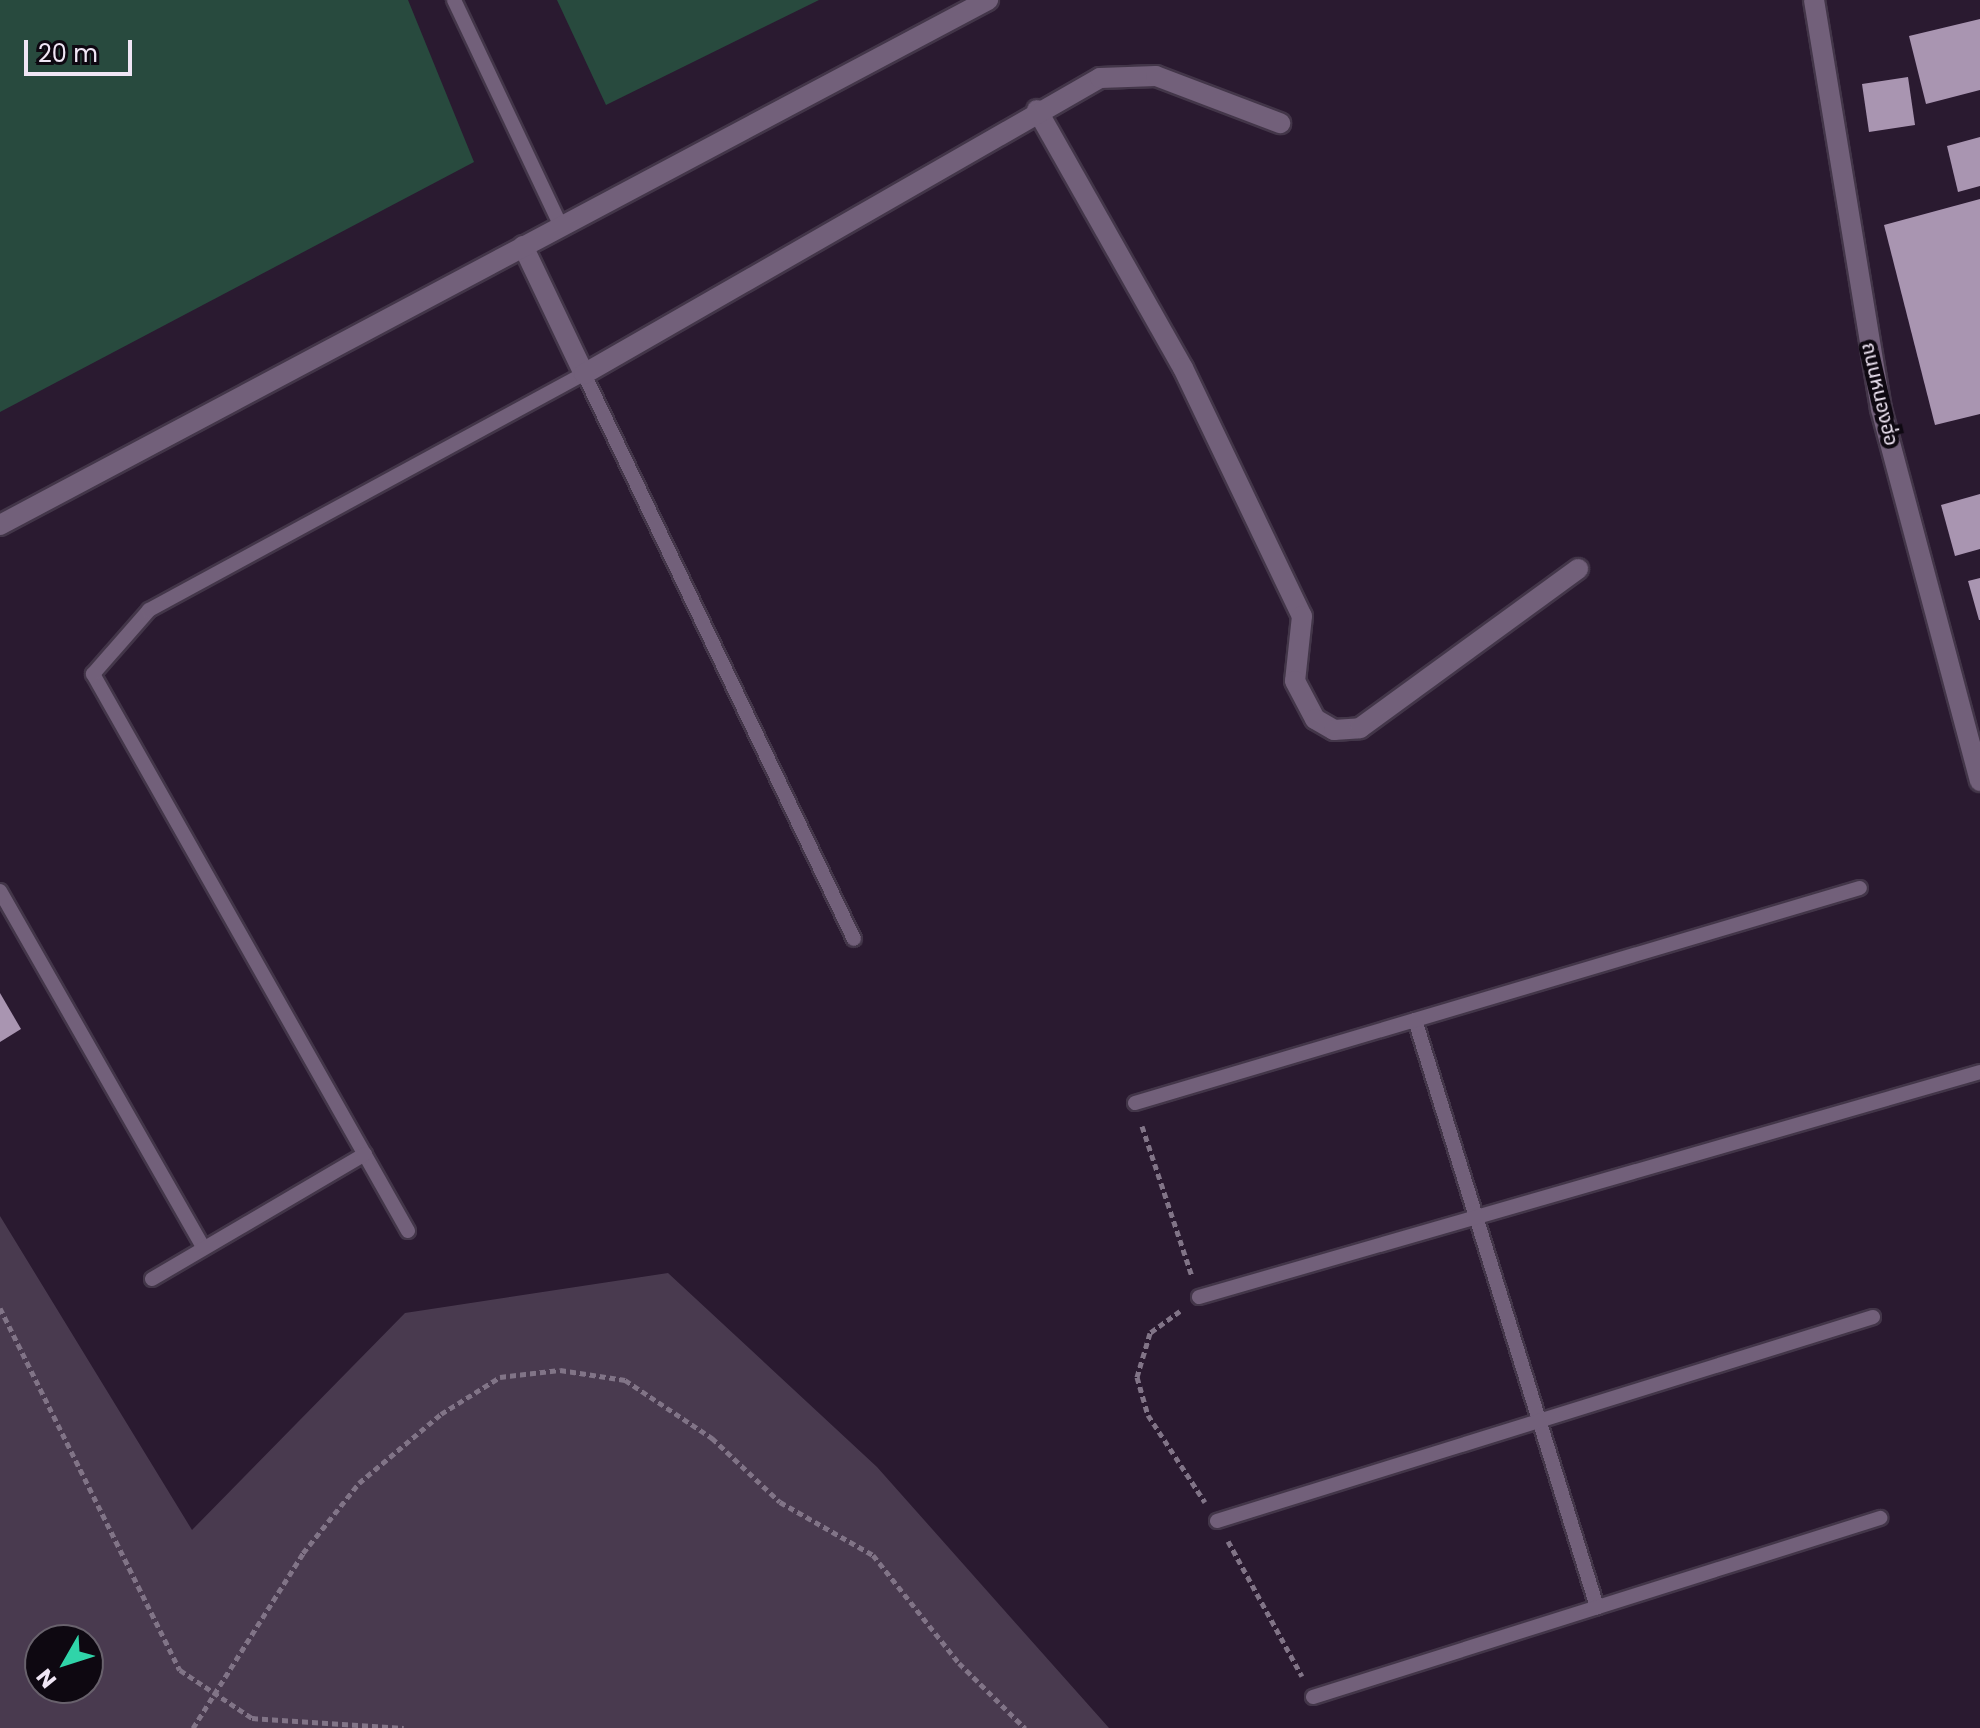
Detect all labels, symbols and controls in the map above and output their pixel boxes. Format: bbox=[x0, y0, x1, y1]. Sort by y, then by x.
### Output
scale bar bbox=[28, 24, 136, 74]
text: 20 m bbox=[38, 37, 98, 70]
street label: ถนนหนองฮ่อ bbox=[1856, 340, 1904, 448]
north arrow bbox=[24, 1624, 104, 1704]
text: N bbox=[29, 1662, 64, 1694]

